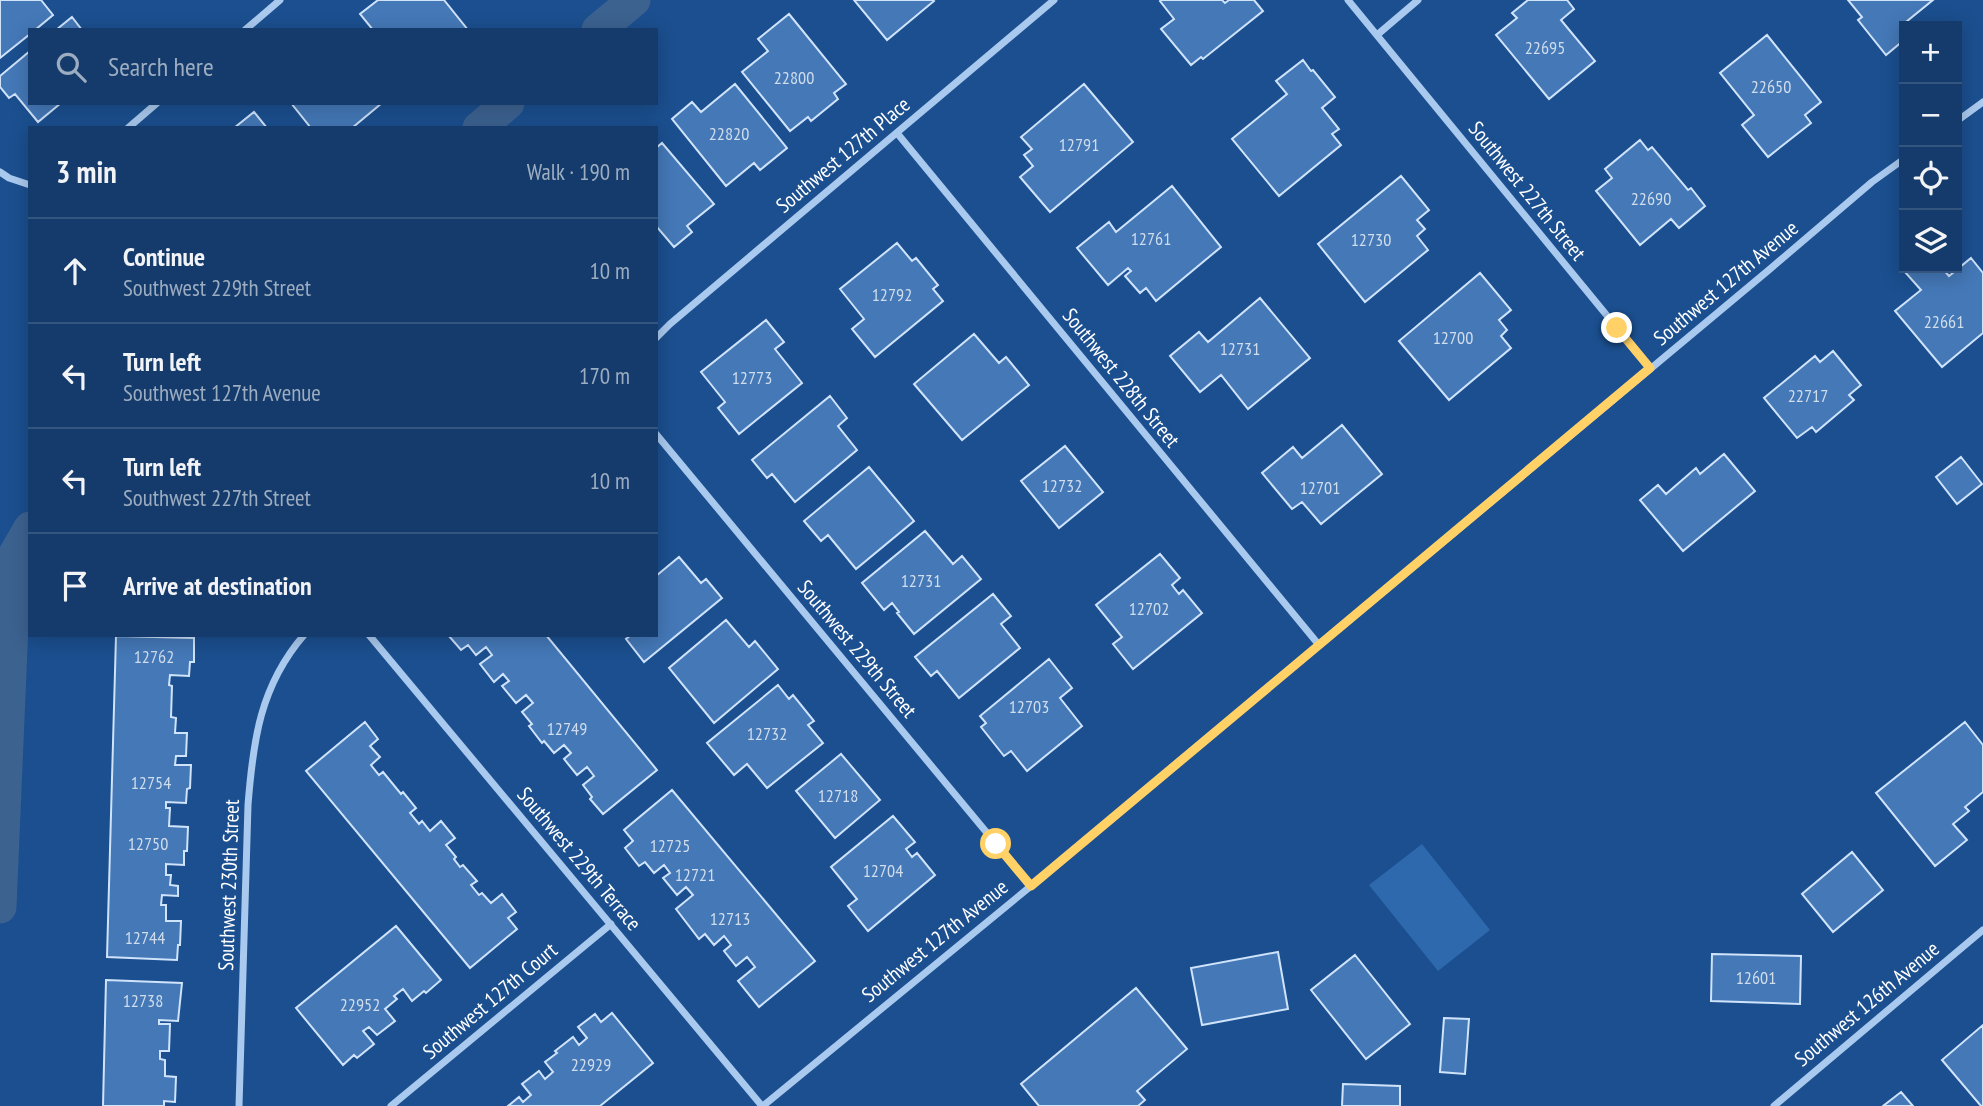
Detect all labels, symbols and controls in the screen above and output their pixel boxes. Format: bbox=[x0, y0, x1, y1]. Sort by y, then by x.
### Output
map controls bbox=[1899, 21, 1962, 273]
button: + bbox=[1899, 21, 1962, 84]
search box bbox=[28, 28, 658, 105]
house number: 22695 bbox=[1525, 36, 1565, 59]
icon: search bbox=[52, 48, 90, 86]
text: Search here bbox=[108, 50, 214, 83]
house number: 22800 bbox=[774, 66, 814, 89]
house number: 22650 bbox=[1751, 75, 1791, 98]
button: − bbox=[1899, 84, 1962, 147]
street label: Southwest 127th Place bbox=[770, 91, 915, 219]
street label: Southwest 227th Street bbox=[1463, 116, 1592, 266]
house number: 22820 bbox=[709, 122, 749, 145]
house number: 12791 bbox=[1059, 133, 1099, 156]
button: locate bbox=[1899, 147, 1962, 210]
text: 3 min bbox=[56, 152, 117, 191]
text: Walk · 190 m bbox=[527, 157, 630, 186]
house number: 22690 bbox=[1631, 187, 1671, 210]
button: layers bbox=[1899, 210, 1962, 273]
street label: Southwest 127th Avenue bbox=[1648, 214, 1804, 351]
house number: 12761 bbox=[1131, 227, 1171, 250]
house number: 12730 bbox=[1351, 228, 1391, 251]
text: Continue bbox=[123, 240, 205, 273]
icon: ahead bbox=[56, 252, 94, 290]
text: 10 m bbox=[589, 256, 630, 285]
text: Southwest 229th Street bbox=[123, 273, 311, 302]
house number: 12792 bbox=[872, 283, 912, 306]
street label: Southwest 228th Street bbox=[1057, 302, 1186, 453]
house number: 22661 bbox=[1924, 310, 1964, 333]
route end bbox=[1601, 312, 1632, 343]
house number: 12700 bbox=[1433, 326, 1473, 349]
house number: 12731 bbox=[1220, 337, 1260, 360]
text: Turn left bbox=[123, 345, 201, 378]
icon: left bbox=[56, 357, 94, 395]
text: 170 m bbox=[579, 361, 630, 390]
house number: 12773 bbox=[732, 366, 772, 389]
text: Southwest 127th Avenue bbox=[123, 378, 321, 407]
house number: 22717 bbox=[1788, 384, 1828, 407]
text: Turn left bbox=[123, 450, 201, 483]
icon: left bbox=[56, 462, 94, 500]
text: 10 m bbox=[589, 466, 630, 495]
house number: 12732 bbox=[1042, 474, 1082, 497]
house number: 12701 bbox=[1300, 476, 1340, 499]
text: Southwest 227th Street bbox=[123, 483, 311, 512]
icon: arrive bbox=[56, 567, 94, 605]
text: Arrive at destination bbox=[123, 569, 312, 602]
house number: 12731 bbox=[901, 569, 941, 592]
street label: Southwest 229th Street bbox=[792, 574, 923, 723]
house number: 12702 bbox=[1129, 597, 1169, 620]
house number: 12762 bbox=[134, 645, 174, 668]
house number: 12703 bbox=[1009, 695, 1049, 718]
house number: 12749 bbox=[547, 717, 587, 740]
house number: 12732 bbox=[747, 722, 787, 745]
house number: 12754 bbox=[131, 771, 171, 794]
street label: Southwest 229th Terrace bbox=[511, 781, 647, 936]
house number: 12718 bbox=[818, 784, 858, 807]
street label: Southwest 230th Street bbox=[212, 799, 245, 971]
route start bbox=[980, 828, 1011, 859]
house number: 12750 bbox=[128, 832, 168, 855]
house number: 12725 bbox=[650, 834, 690, 857]
house number: 12704 bbox=[863, 859, 903, 882]
house number: 12721 bbox=[675, 863, 715, 886]
street label: Southwest 127th Avenue bbox=[856, 873, 1013, 1008]
house number: 12713 bbox=[710, 907, 750, 930]
house number: 12744 bbox=[125, 926, 165, 949]
street label: Southwest 126th Avenue bbox=[1789, 935, 1945, 1072]
street label: Southwest 127th Court bbox=[417, 936, 563, 1065]
house number: 12601 bbox=[1736, 966, 1776, 989]
house number: 12738 bbox=[123, 989, 163, 1012]
house number: 22952 bbox=[340, 993, 380, 1016]
house number: 22929 bbox=[571, 1053, 611, 1076]

